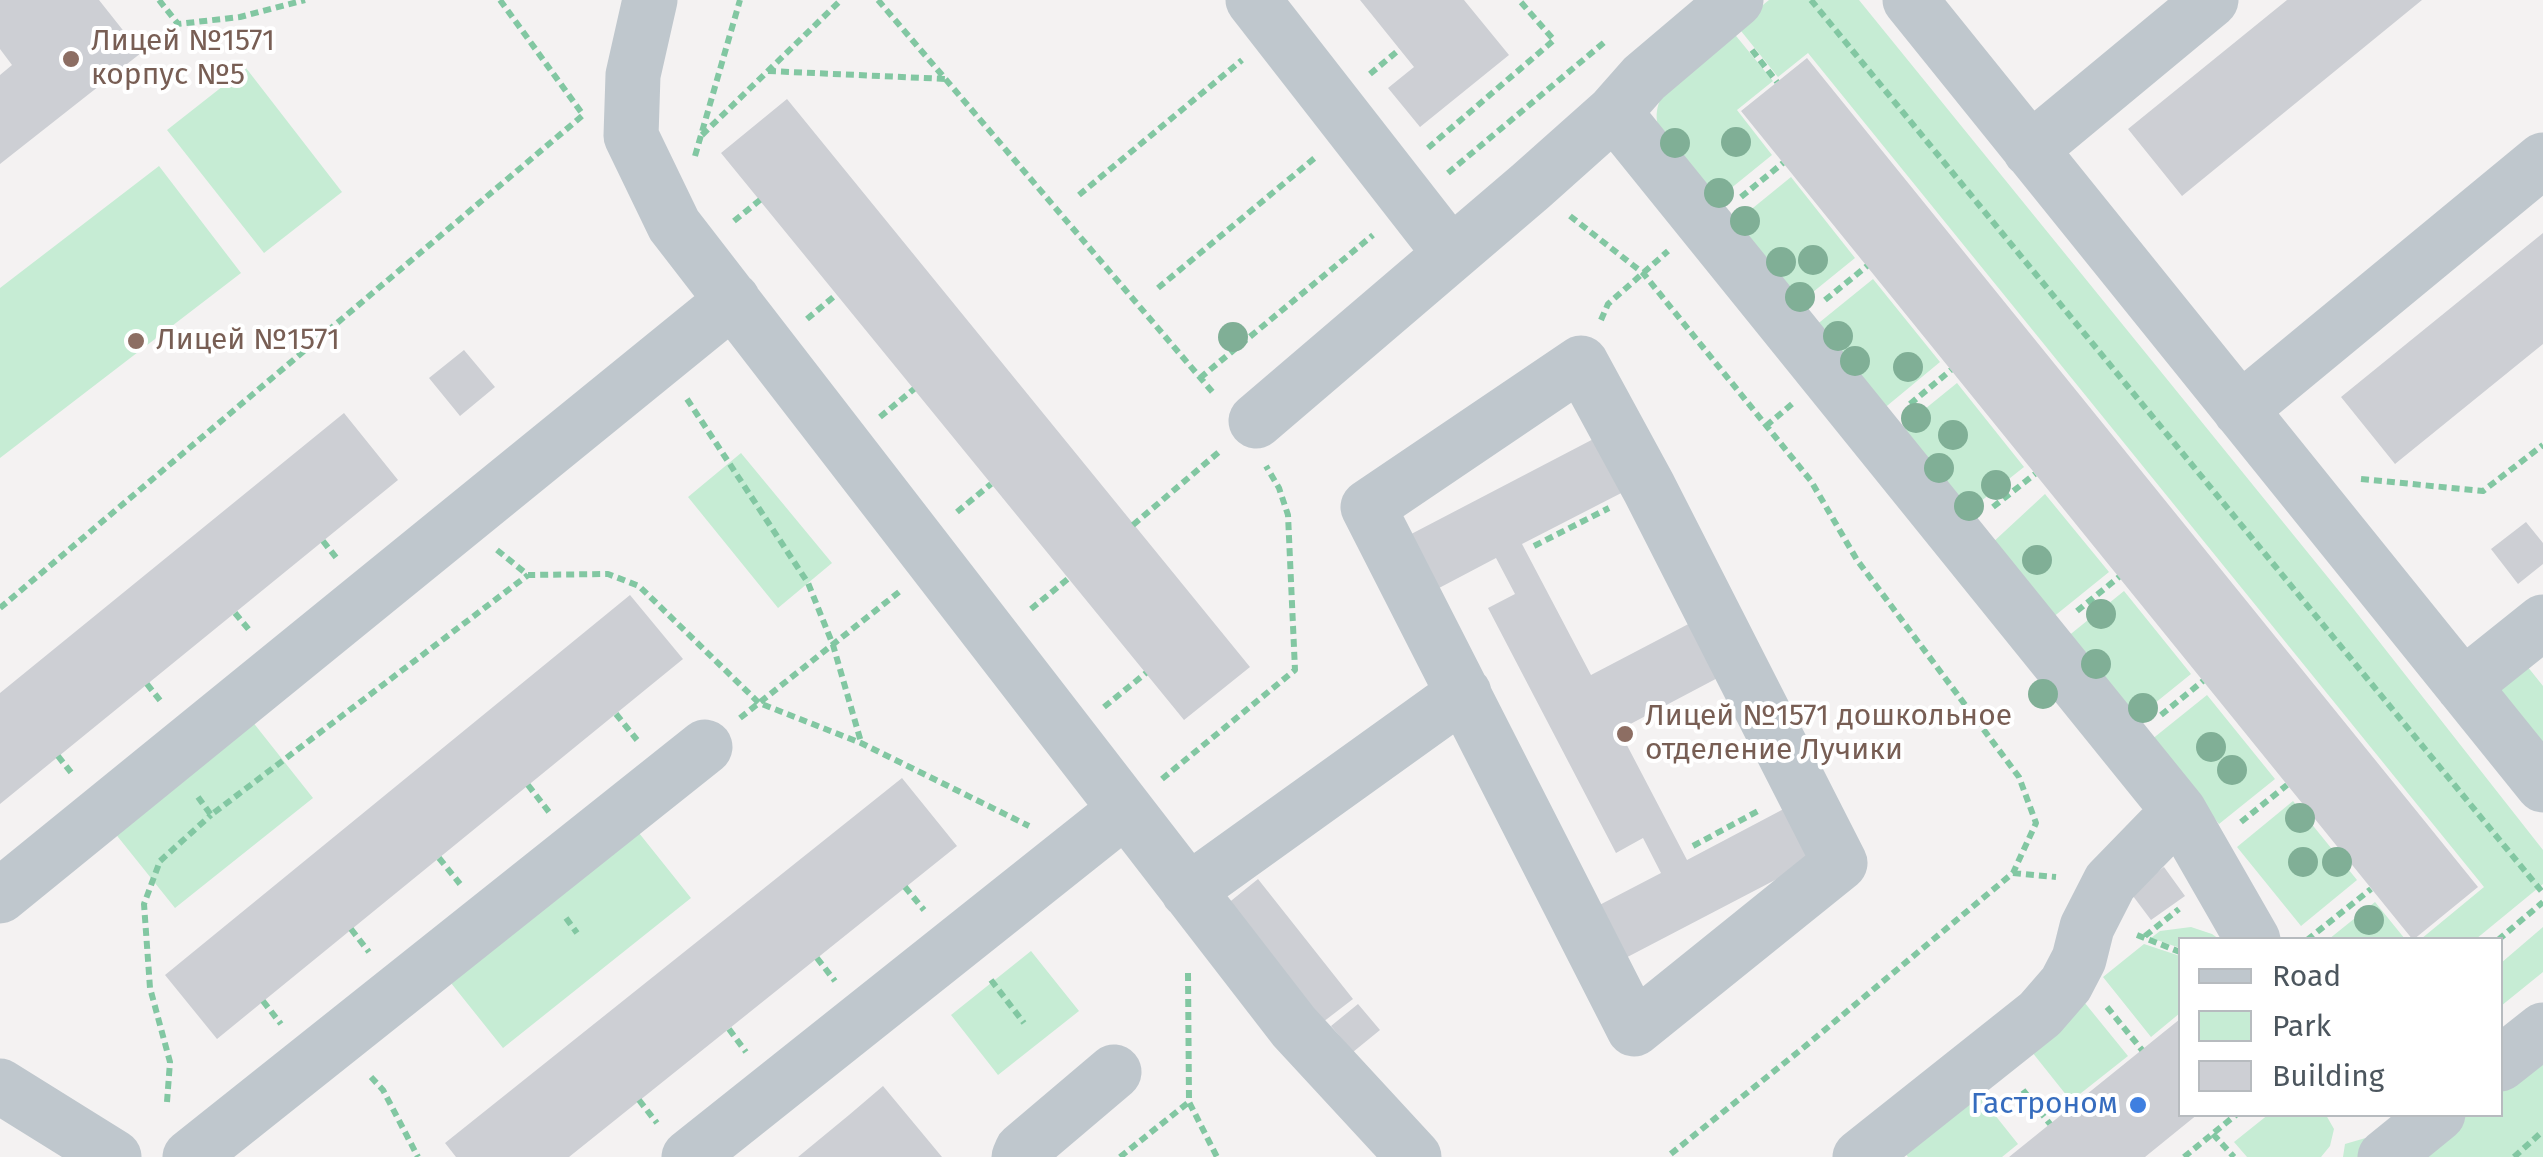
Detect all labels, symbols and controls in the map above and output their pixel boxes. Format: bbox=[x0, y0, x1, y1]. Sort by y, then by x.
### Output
place label: Лицей №1571 корпус №5 bbox=[91, 24, 275, 94]
marker: Лицей №1571 корпус №5 bbox=[60, 48, 82, 70]
place label: Лицей №1571 bbox=[156, 323, 340, 359]
marker: Лицей №1571 bbox=[125, 330, 147, 352]
place label: Лицей №1571 дошкольное отделение Лучики bbox=[1645, 699, 2012, 770]
marker: Лицей №1571 дошкольное отделение Лучики bbox=[1614, 723, 1636, 745]
legend bbox=[2178, 937, 2503, 1117]
text: Road bbox=[2272, 958, 2341, 994]
text: Park bbox=[2272, 1008, 2331, 1044]
text: Building bbox=[2272, 1058, 2384, 1094]
place label: Гастроном bbox=[1971, 1087, 2118, 1123]
marker: Гастроном bbox=[2127, 1094, 2149, 1116]

